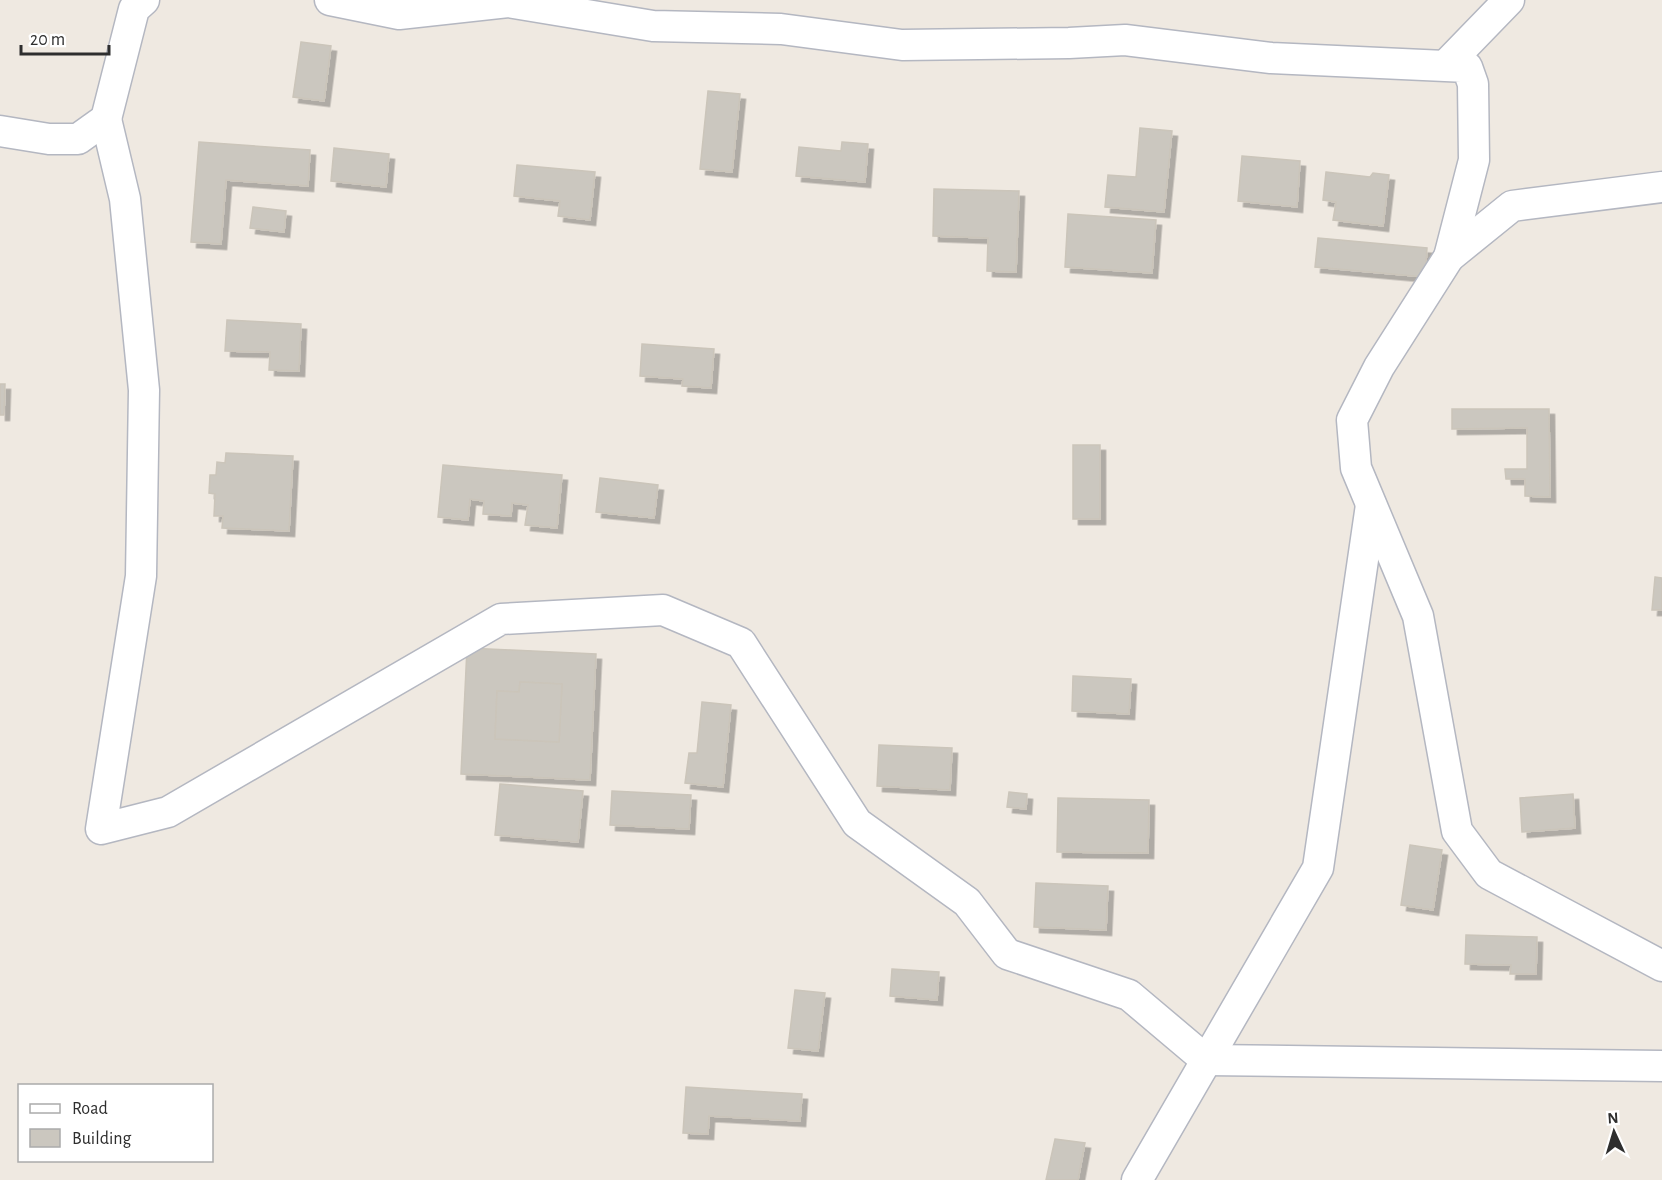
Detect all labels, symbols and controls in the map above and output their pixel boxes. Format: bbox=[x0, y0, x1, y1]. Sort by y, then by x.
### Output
scale bar bbox=[21, 18, 110, 56]
text: 20 m bbox=[30, 31, 65, 49]
legend bbox=[18, 1084, 213, 1162]
text: Road bbox=[72, 1100, 108, 1118]
north arrow bbox=[1584, 1102, 1644, 1162]
text: N bbox=[1607, 1110, 1619, 1126]
text: Building bbox=[72, 1130, 132, 1148]

